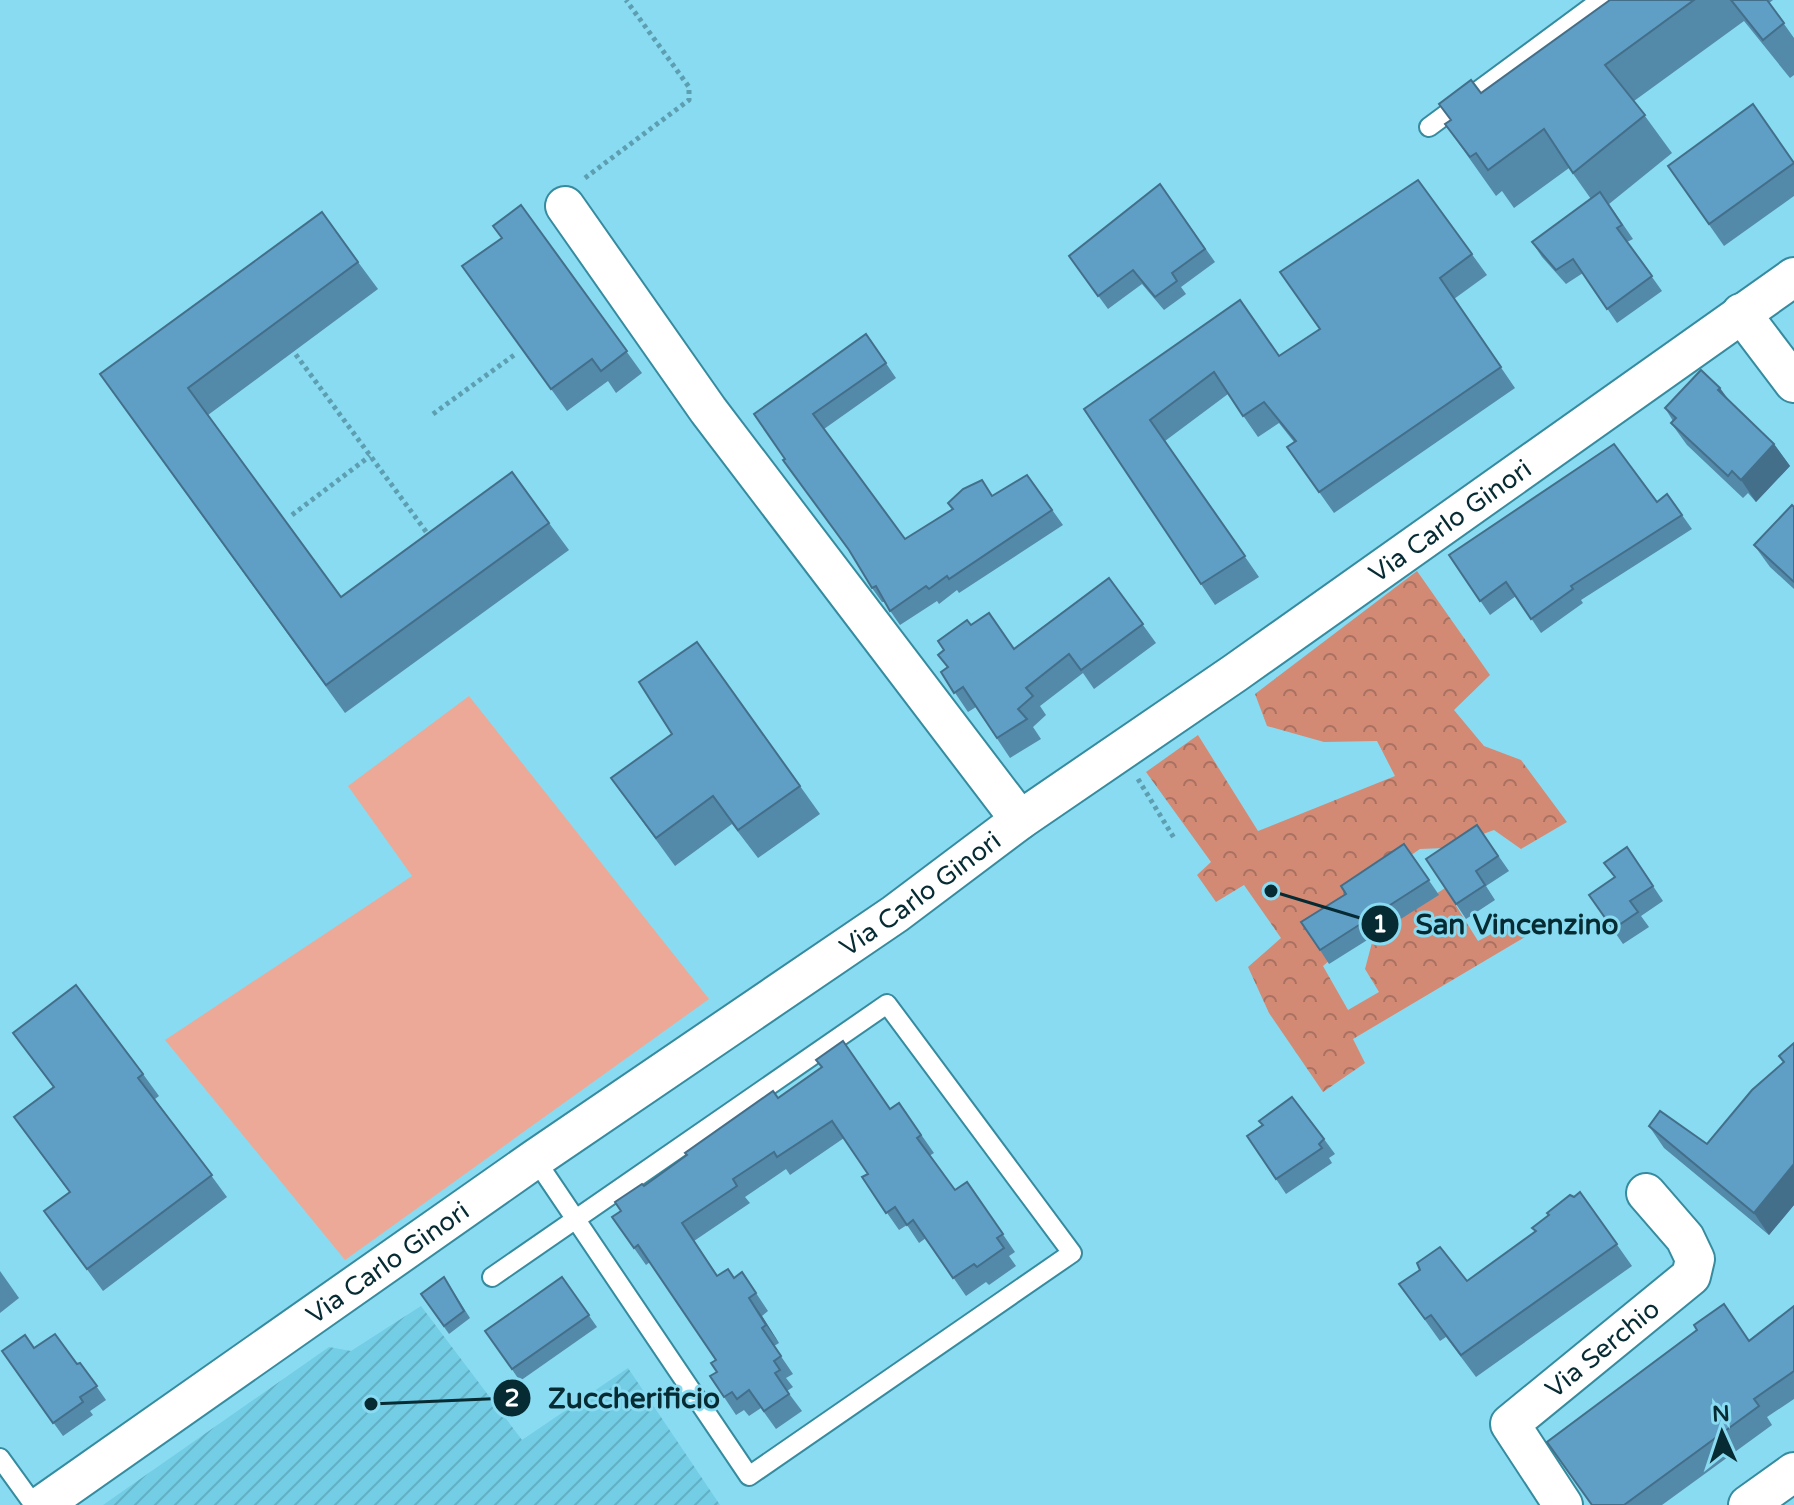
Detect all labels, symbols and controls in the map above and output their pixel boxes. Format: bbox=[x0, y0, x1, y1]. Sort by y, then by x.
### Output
street label: Via Carlo Ginori bbox=[1363, 453, 1537, 589]
street label: Via Carlo Ginori bbox=[834, 825, 1007, 963]
callout: San Vincenzino bbox=[1360, 898, 1635, 950]
text: San Vincenzino bbox=[1415, 908, 1619, 942]
text: 1 bbox=[1372, 910, 1388, 939]
street label: Via Carlo Ginori bbox=[300, 1195, 475, 1331]
street label: Via Serchio bbox=[1539, 1293, 1666, 1405]
callout: Zuccherificio bbox=[492, 1372, 736, 1424]
text: Zuccherificio bbox=[548, 1382, 720, 1416]
text: 2 bbox=[504, 1384, 520, 1413]
north arrow bbox=[1682, 1393, 1762, 1473]
text: N bbox=[1712, 1401, 1731, 1427]

